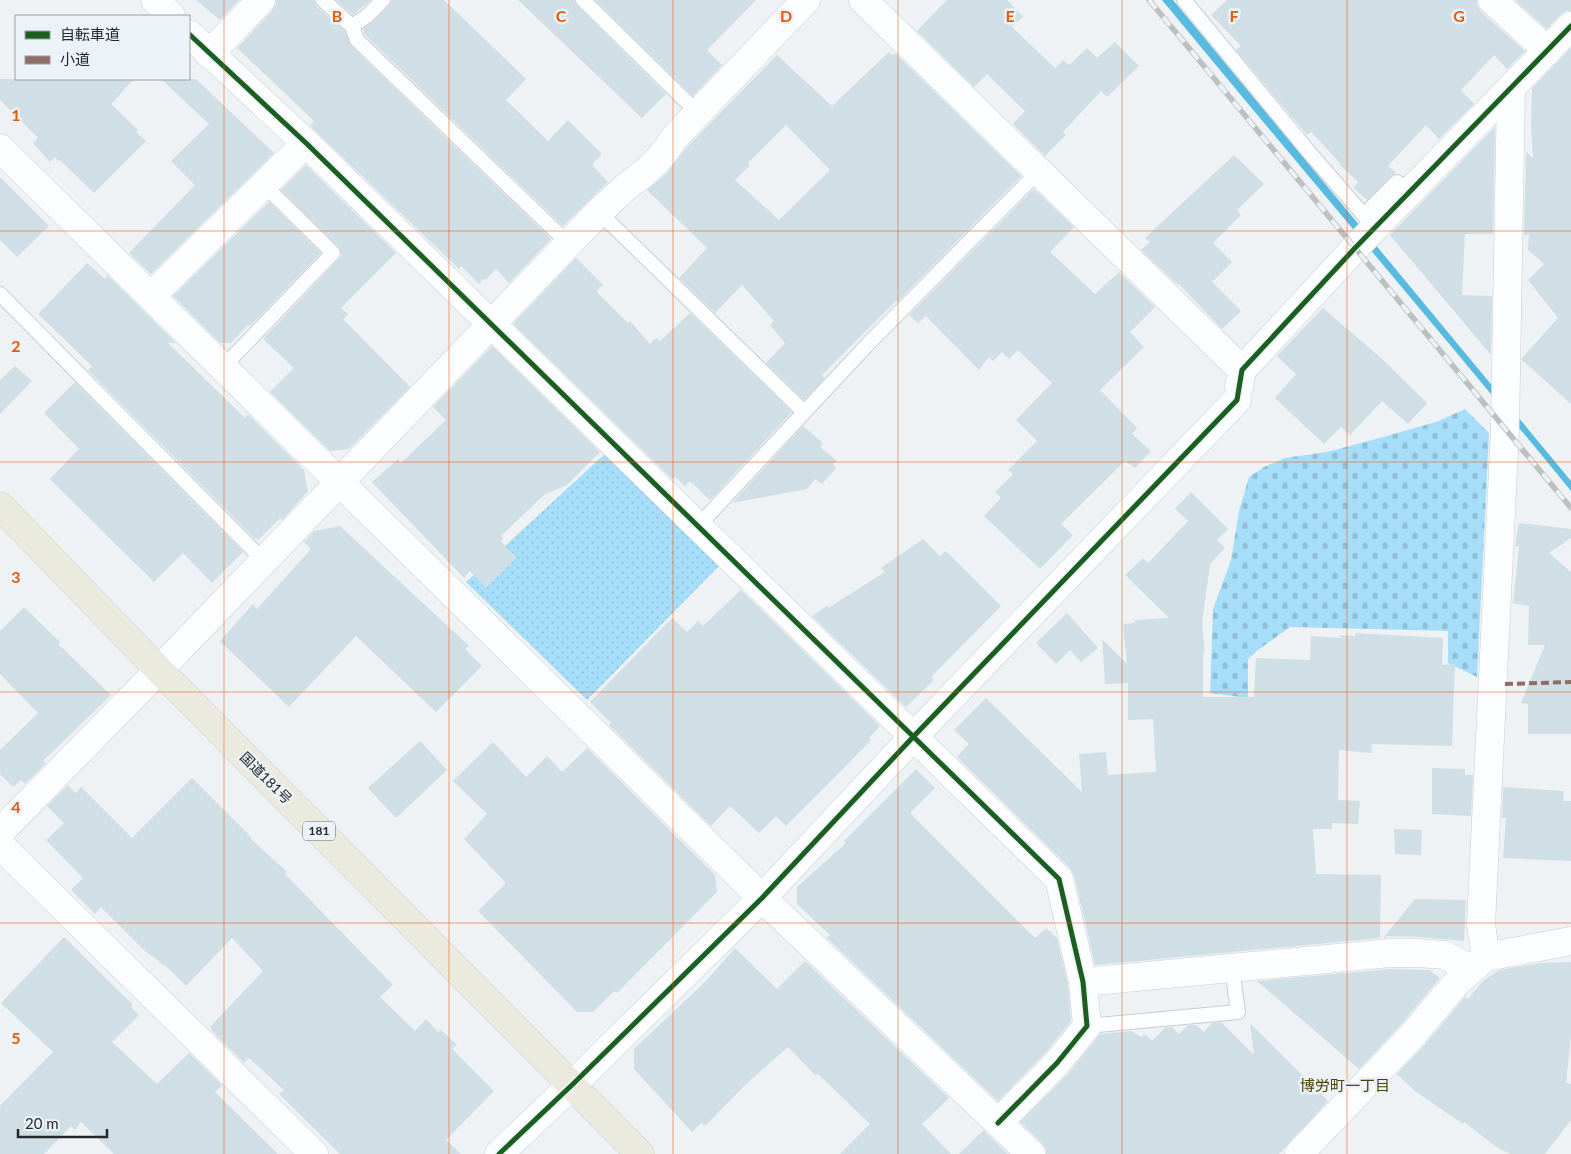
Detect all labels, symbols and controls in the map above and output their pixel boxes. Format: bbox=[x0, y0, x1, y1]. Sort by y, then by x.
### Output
text: B bbox=[332, 6, 342, 25]
text: C bbox=[556, 6, 567, 25]
text: D bbox=[780, 6, 792, 25]
text: E bbox=[1005, 6, 1015, 25]
text: F bbox=[1229, 6, 1239, 25]
text: G bbox=[1453, 6, 1465, 25]
legend bbox=[15, 15, 190, 80]
text: 自転車道 bbox=[60, 25, 120, 43]
text: 小道 bbox=[60, 50, 90, 68]
text: 1 bbox=[11, 105, 21, 124]
text: 2 bbox=[11, 336, 21, 355]
text: 3 bbox=[11, 567, 21, 586]
street label: 国道181号 bbox=[237, 748, 296, 807]
text: 4 bbox=[11, 797, 21, 816]
road number: 181 bbox=[303, 821, 335, 840]
text: 5 bbox=[11, 1028, 21, 1047]
district label: 博労町一丁目 bbox=[1300, 1076, 1390, 1094]
scale bar bbox=[18, 1106, 106, 1138]
text: 20 m bbox=[25, 1114, 59, 1132]

